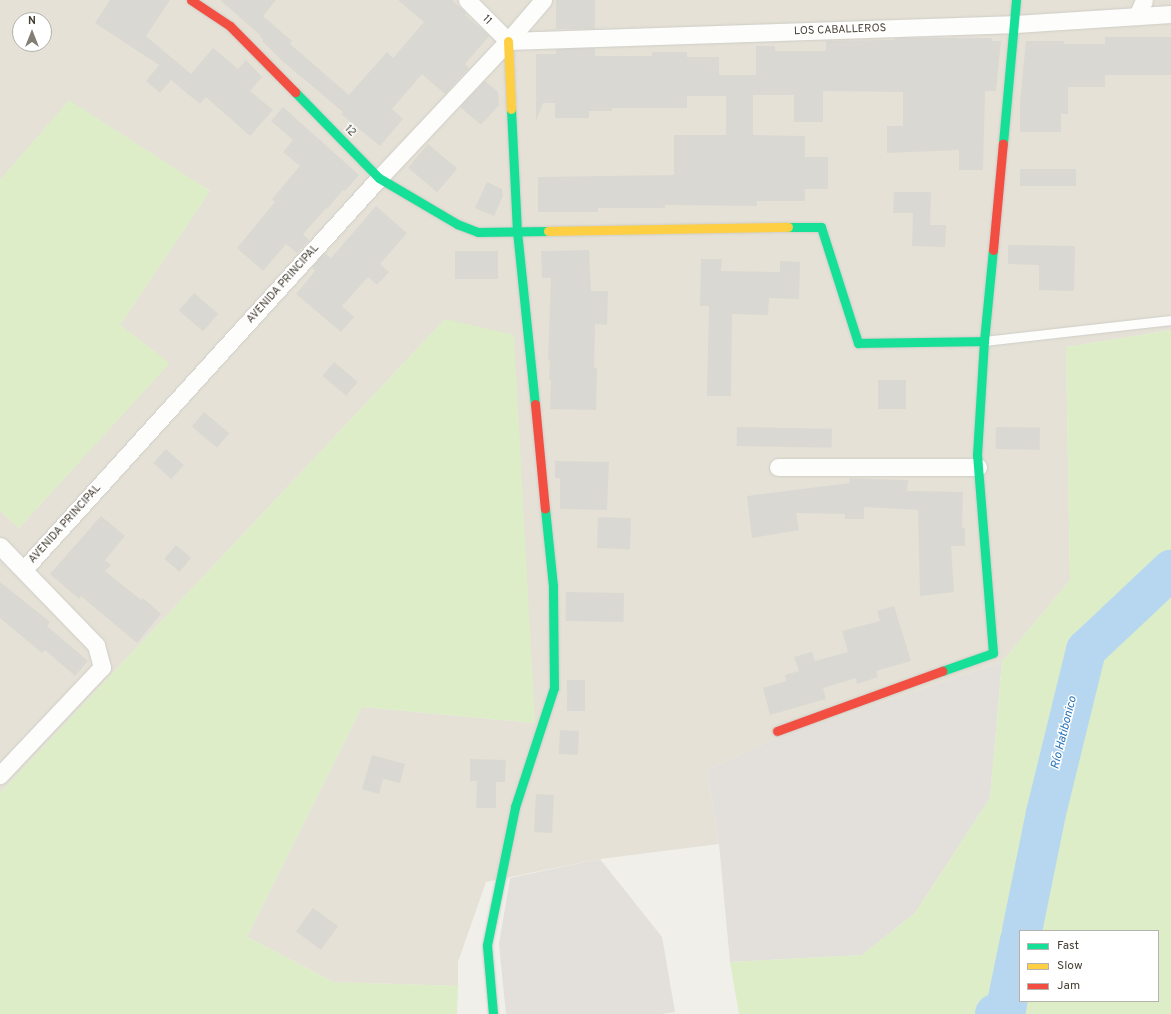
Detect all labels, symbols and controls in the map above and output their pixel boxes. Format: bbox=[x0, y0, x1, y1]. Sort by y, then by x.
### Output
north arrow bbox=[12, 12, 52, 52]
street label: 11 bbox=[479, 12, 495, 28]
text: N bbox=[28, 14, 36, 28]
street label: LOS CABALLEROS bbox=[794, 22, 886, 38]
street label: 12 bbox=[341, 123, 359, 139]
street label: AVENIDA PRINCIPAL bbox=[244, 242, 322, 326]
street label: AVENIDA PRINCIPAL bbox=[26, 482, 104, 566]
water label: Río Hatibonico bbox=[1049, 695, 1081, 771]
legend bbox=[1019, 930, 1159, 1002]
text: Fast bbox=[1057, 938, 1079, 954]
text: Slow bbox=[1057, 958, 1083, 974]
text: Jam bbox=[1057, 978, 1080, 994]

